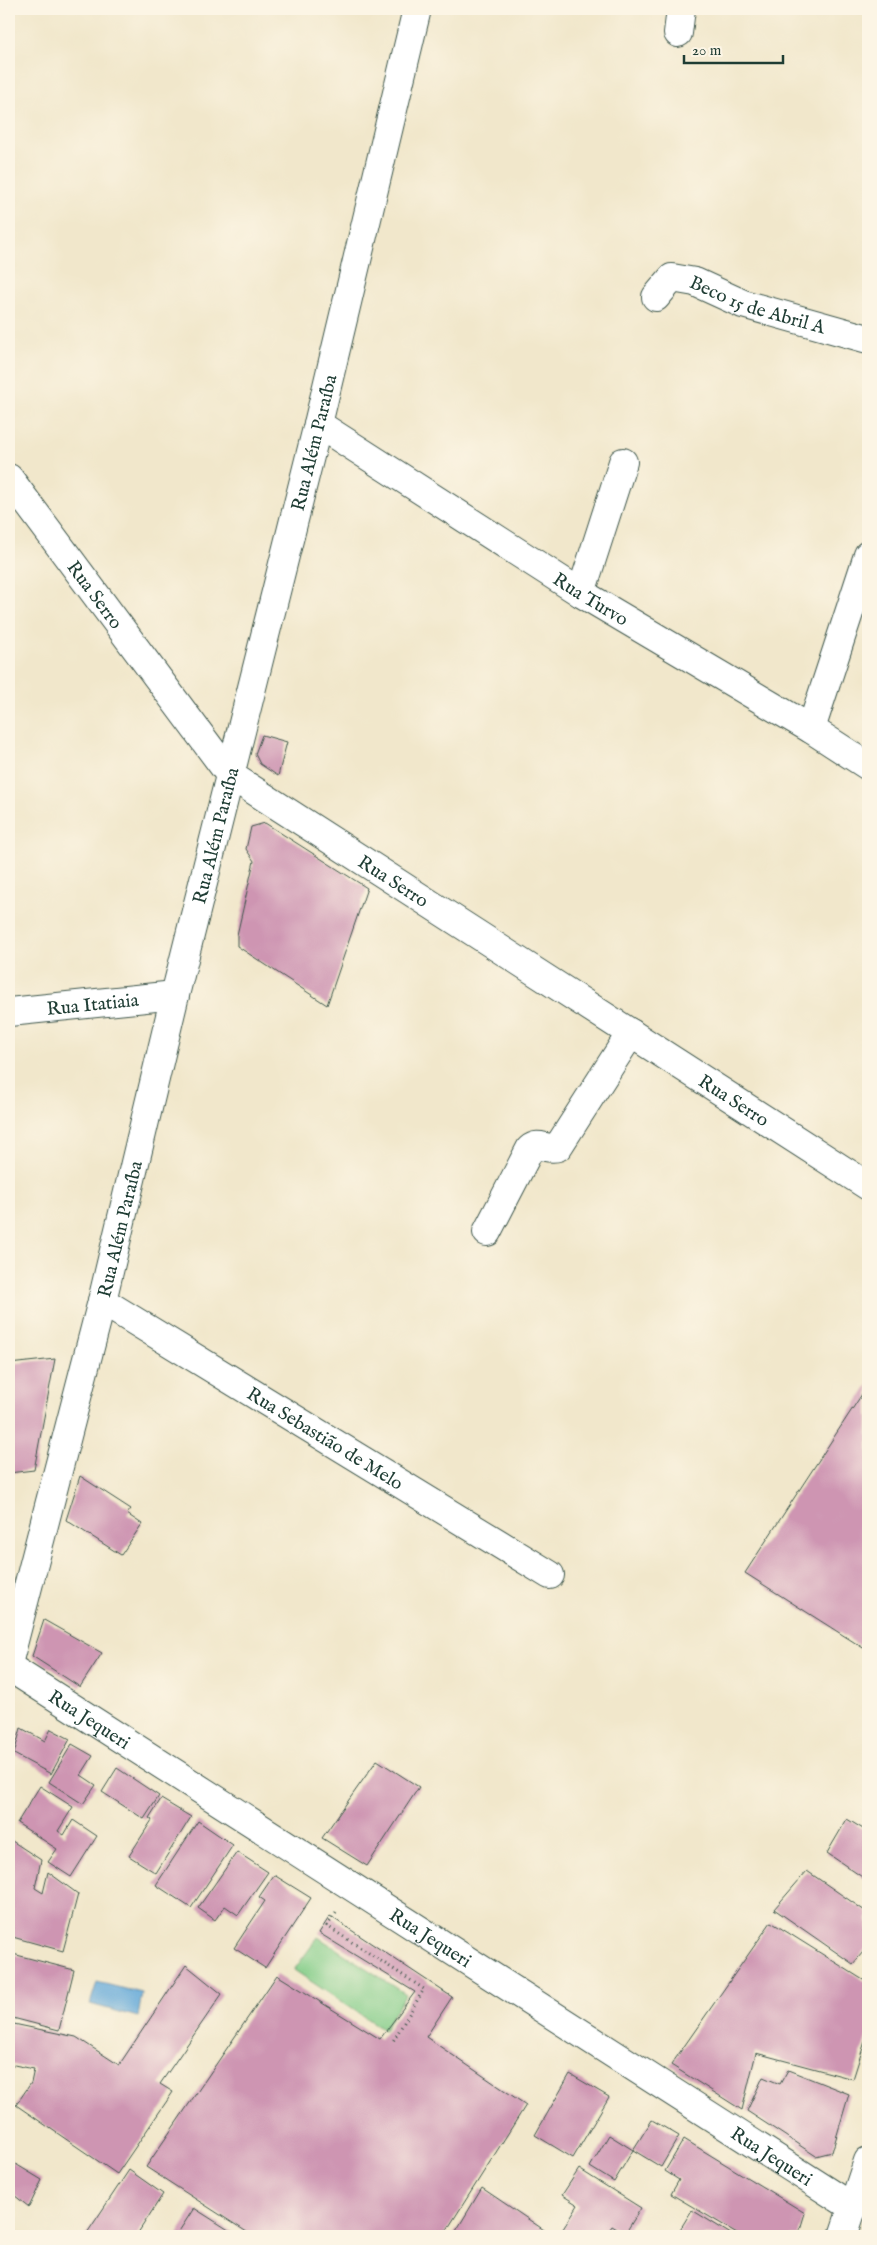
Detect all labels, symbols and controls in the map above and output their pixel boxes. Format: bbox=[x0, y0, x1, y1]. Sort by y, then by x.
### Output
scale bar bbox=[684, 32, 783, 64]
text: 20 m bbox=[692, 41, 722, 60]
street label: Beco 15 de Abril A bbox=[685, 271, 829, 341]
street label: Rua Além Paraíba bbox=[287, 371, 344, 514]
street label: Rua Serro bbox=[61, 557, 127, 635]
street label: Rua Turvo bbox=[548, 568, 632, 632]
street label: Rua Além Paraíba bbox=[188, 764, 246, 907]
street label: Rua Serro bbox=[353, 851, 433, 914]
street label: Rua Itatiaia bbox=[46, 989, 141, 1022]
street label: Rua Serro bbox=[693, 1070, 773, 1133]
street label: Rua Além Paraíba bbox=[93, 1158, 149, 1300]
street label: Rua Sebastião de Melo bbox=[242, 1382, 407, 1496]
street label: Rua Jequeri bbox=[43, 1685, 134, 1756]
street label: Rua Jequeri bbox=[384, 1904, 475, 1974]
street label: Rua Jequeri bbox=[725, 2122, 816, 2192]

